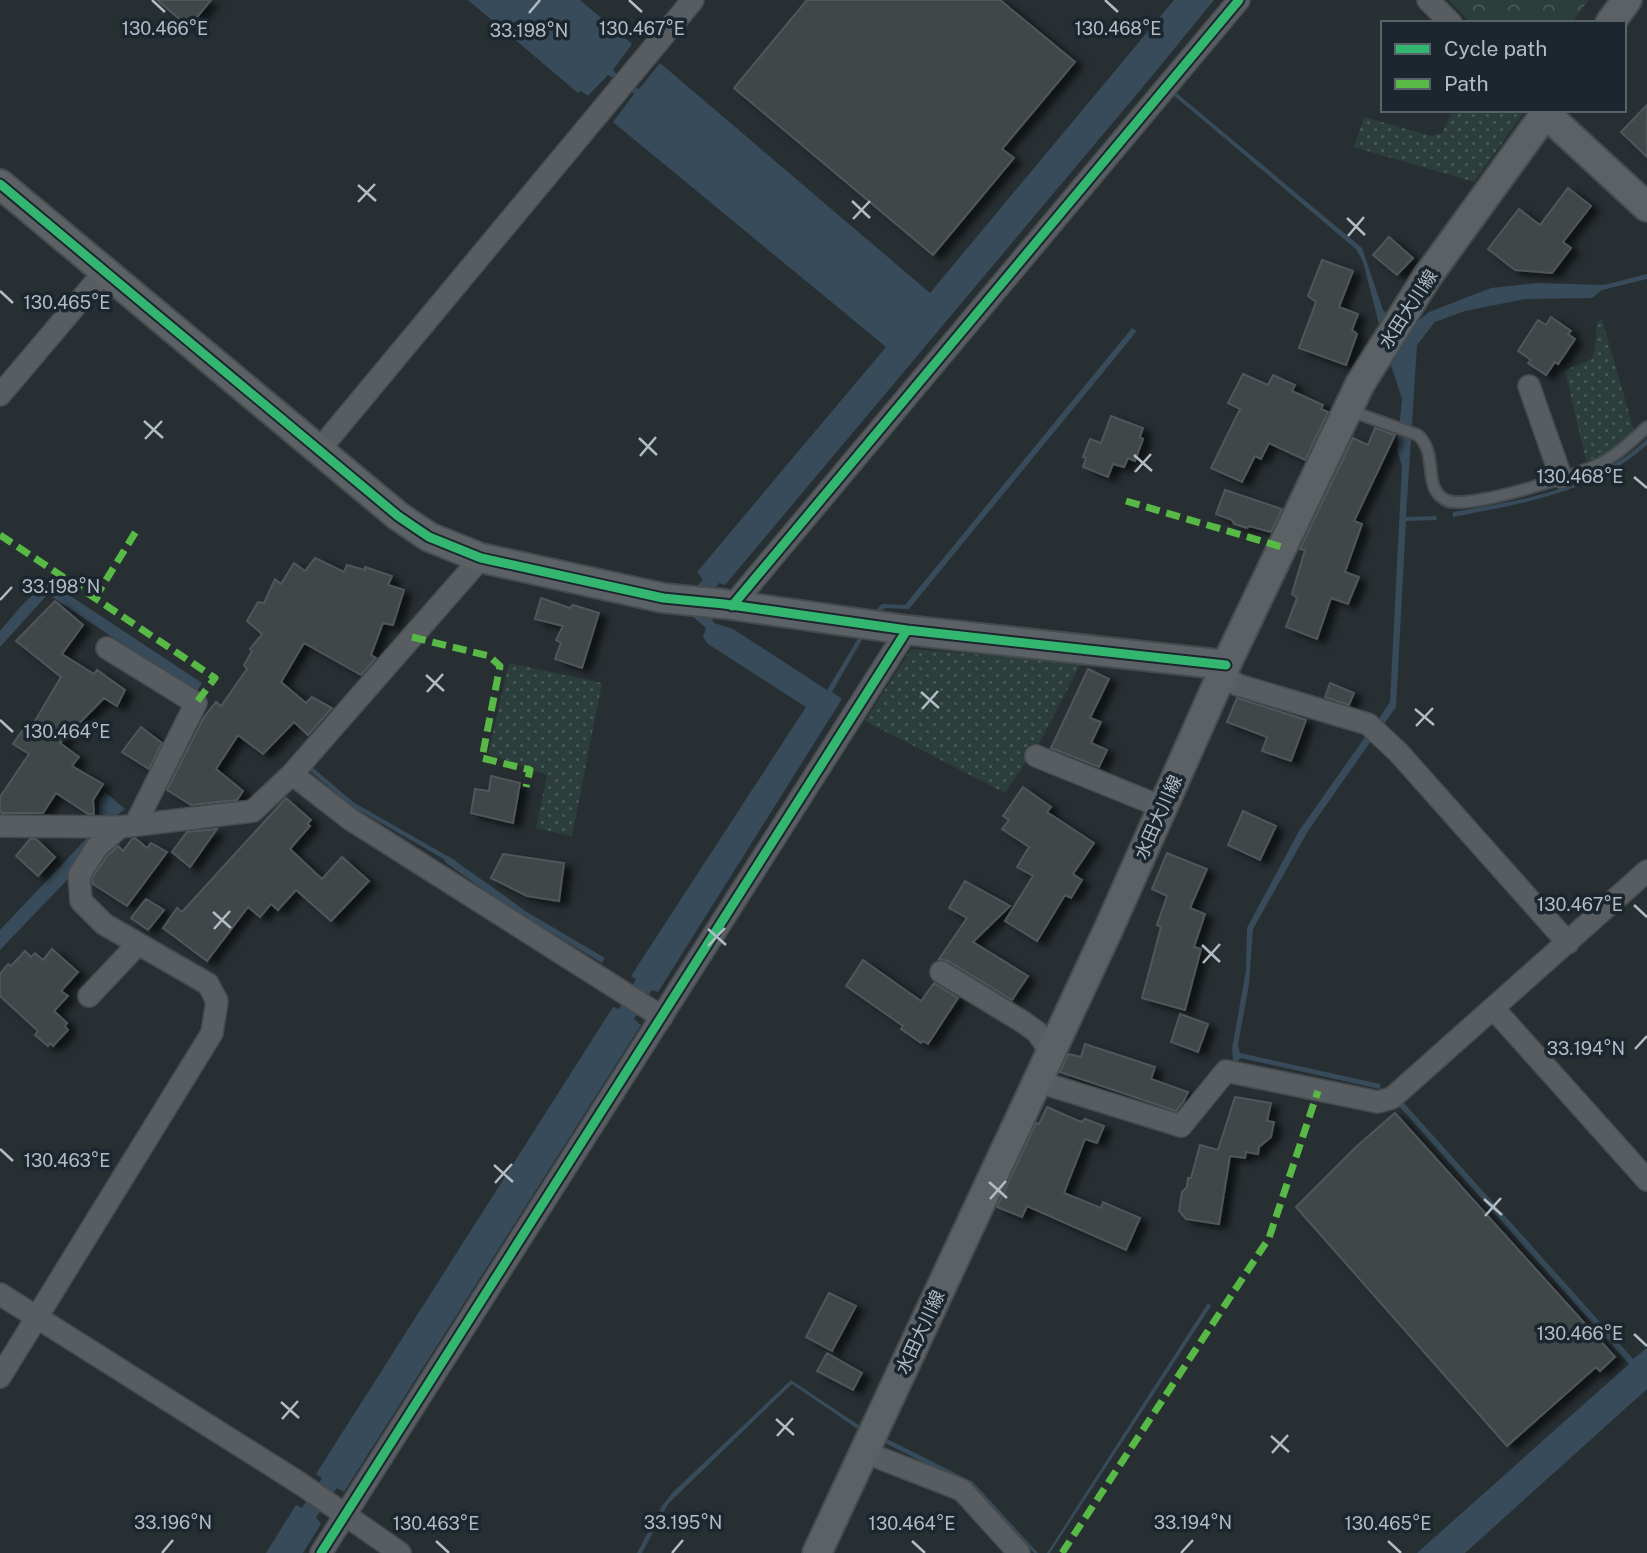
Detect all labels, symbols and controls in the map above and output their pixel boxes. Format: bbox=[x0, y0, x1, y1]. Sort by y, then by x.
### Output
text: 130.466°E bbox=[122, 18, 208, 39]
text: 130.467°E bbox=[599, 18, 685, 39]
text: 130.468°E bbox=[1074, 18, 1162, 39]
text: 33.198°N bbox=[490, 20, 568, 41]
legend bbox=[1381, 21, 1626, 112]
text: Cycle path bbox=[1444, 36, 1547, 61]
text: Path bbox=[1444, 71, 1489, 96]
street label: 水田大川線 bbox=[1375, 266, 1441, 352]
text: 130.465°E bbox=[23, 292, 111, 313]
text: 130.468°E bbox=[1536, 466, 1624, 487]
text: 33.198°N bbox=[22, 576, 100, 597]
text: 130.464°E bbox=[24, 721, 110, 742]
street label: 水田大川線 bbox=[1130, 772, 1186, 862]
text: 130.467°E bbox=[1537, 894, 1623, 915]
text: 33.194°N bbox=[1547, 1038, 1625, 1059]
text: 130.463°E bbox=[24, 1150, 110, 1171]
street label: 水田大川線 bbox=[891, 1287, 949, 1377]
text: 130.466°E bbox=[1537, 1323, 1623, 1344]
text: 33.196°N bbox=[134, 1512, 212, 1533]
text: 33.195°N bbox=[644, 1512, 722, 1533]
text: 33.194°N bbox=[1154, 1512, 1232, 1533]
text: 130.463°E bbox=[393, 1513, 479, 1534]
text: 130.464°E bbox=[869, 1513, 955, 1534]
text: 130.465°E bbox=[1344, 1513, 1432, 1534]

